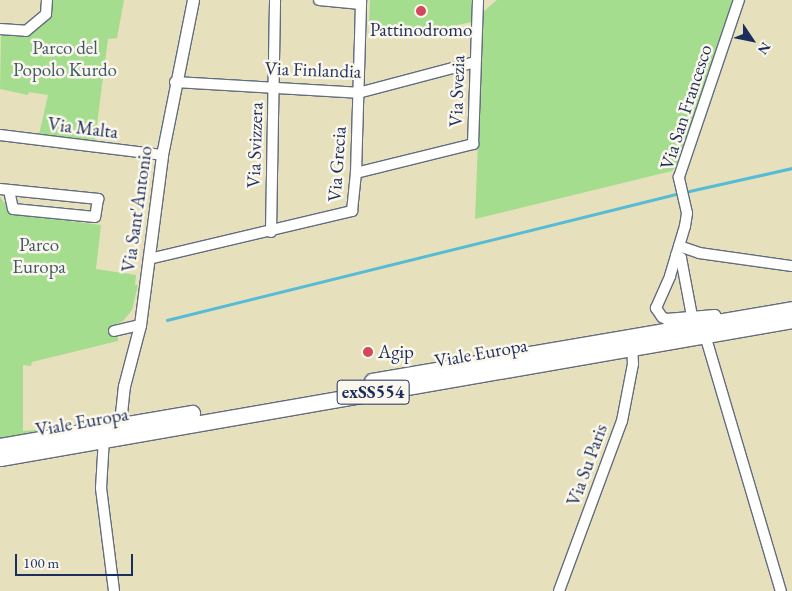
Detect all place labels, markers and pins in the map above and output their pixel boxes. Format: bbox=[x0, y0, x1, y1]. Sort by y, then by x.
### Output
marker: Pattinodromo bbox=[415, 5, 427, 17]
place label: Pattinodromo bbox=[370, 19, 472, 41]
place label: Agip bbox=[378, 341, 414, 363]
marker: Agip bbox=[362, 346, 374, 358]

